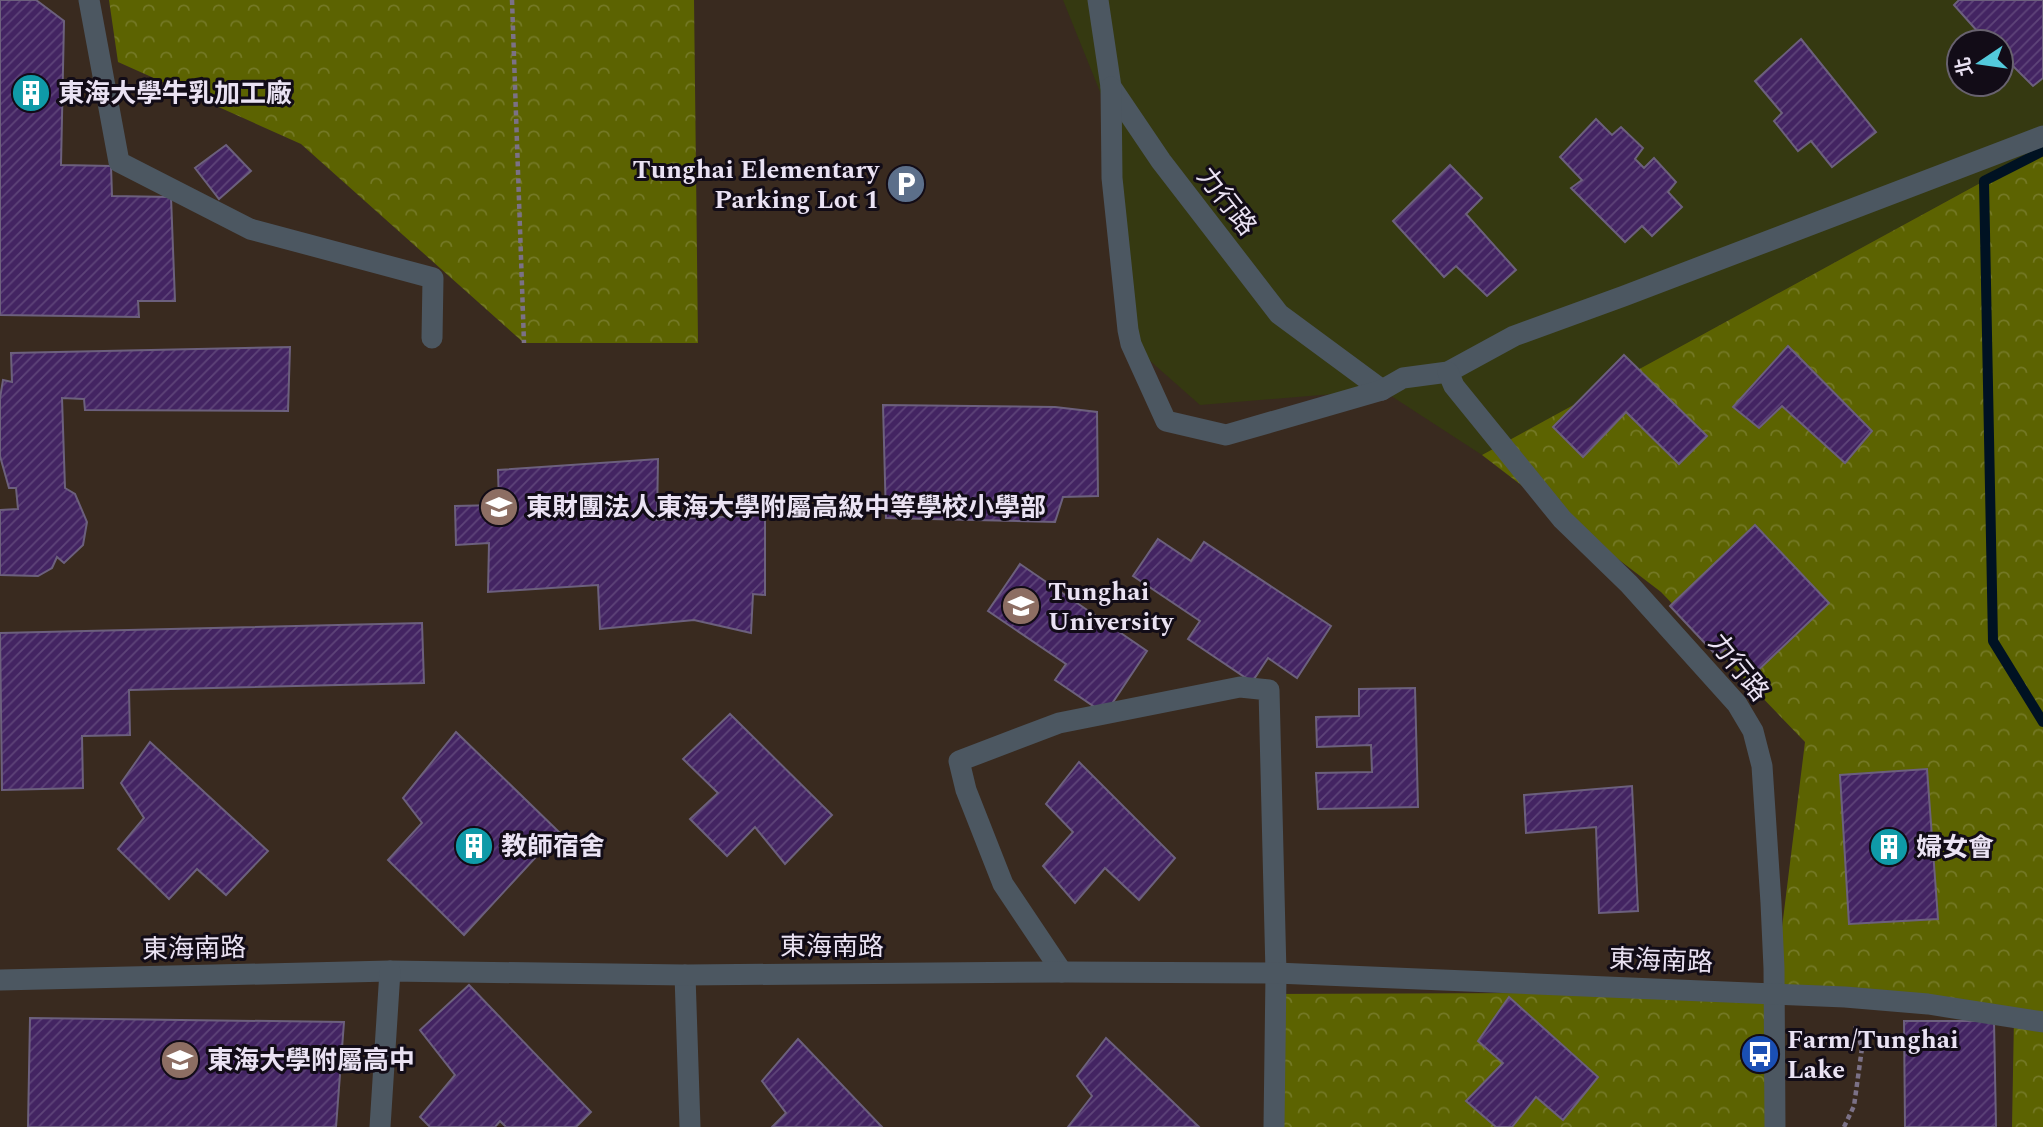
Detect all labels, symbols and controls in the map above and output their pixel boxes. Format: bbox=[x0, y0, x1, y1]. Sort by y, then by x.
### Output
north arrow bbox=[1945, 28, 2015, 98]
text: 北 bbox=[1949, 54, 1981, 79]
building icon: 東海大學牛乳加工廠 bbox=[10, 72, 52, 114]
place label: 東海大學牛乳加工廠 bbox=[58, 74, 292, 114]
place label: Tunghai Elementary Parking Lot 1 bbox=[633, 150, 881, 220]
street label: 力行路 bbox=[1186, 159, 1266, 245]
parking icon: Tunghai Elementary Parking Lot 1 bbox=[885, 163, 927, 205]
school or university icon: 東財團法人東海大學附屬高級中等學校小學部 bbox=[478, 486, 520, 528]
place label: 東財團法人東海大學附屬高級中等學校小學部 bbox=[526, 488, 1046, 528]
place label: Tunghai University bbox=[1048, 572, 1175, 642]
school or university icon: Tunghai University bbox=[1000, 585, 1042, 627]
street label: 力行路 bbox=[1698, 625, 1778, 711]
building icon: 教師宿舍 bbox=[453, 825, 495, 867]
building icon: 婦女會 bbox=[1868, 826, 1910, 868]
place label: 教師宿舍 bbox=[501, 827, 605, 867]
place label: 婦女會 bbox=[1916, 828, 1994, 868]
street label: 東海南路 bbox=[780, 927, 884, 967]
street label: 東海南路 bbox=[142, 928, 246, 970]
street label: 東海南路 bbox=[1608, 939, 1714, 983]
place label: Farm/Tunghai Lake bbox=[1787, 1020, 1959, 1090]
bus stop icon: Farm/Tunghai Lake bbox=[1739, 1033, 1781, 1075]
school or university icon: 東海大學附屬高中 bbox=[159, 1039, 201, 1081]
place label: 東海大學附屬高中 bbox=[207, 1041, 415, 1081]

